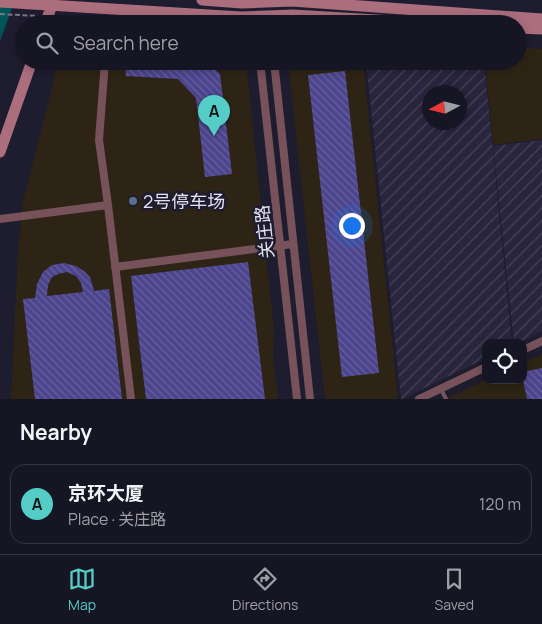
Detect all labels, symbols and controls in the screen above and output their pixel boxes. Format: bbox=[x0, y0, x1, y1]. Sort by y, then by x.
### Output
search box bbox=[15, 15, 527, 70]
icon: search bbox=[33, 29, 61, 57]
text: Search here bbox=[73, 30, 179, 56]
north arrow bbox=[422, 85, 467, 130]
pin: A bbox=[198, 95, 230, 136]
place label: 2号停车场 bbox=[143, 189, 225, 213]
marker: 2号停车场 bbox=[127, 195, 139, 207]
street label: 关庄路 bbox=[249, 204, 279, 260]
your location bbox=[339, 213, 365, 239]
map controls bbox=[482, 339, 527, 384]
button: locate bbox=[482, 339, 527, 384]
text: Nearby bbox=[20, 418, 92, 446]
text: 京环大厦 bbox=[68, 480, 144, 506]
text: A bbox=[32, 493, 42, 515]
text: 120 m bbox=[479, 493, 521, 515]
text: Place · 关庄路 bbox=[68, 508, 166, 530]
tab: Map bbox=[68, 565, 96, 614]
tab: Directions bbox=[232, 565, 298, 614]
tab: Saved bbox=[435, 565, 474, 614]

